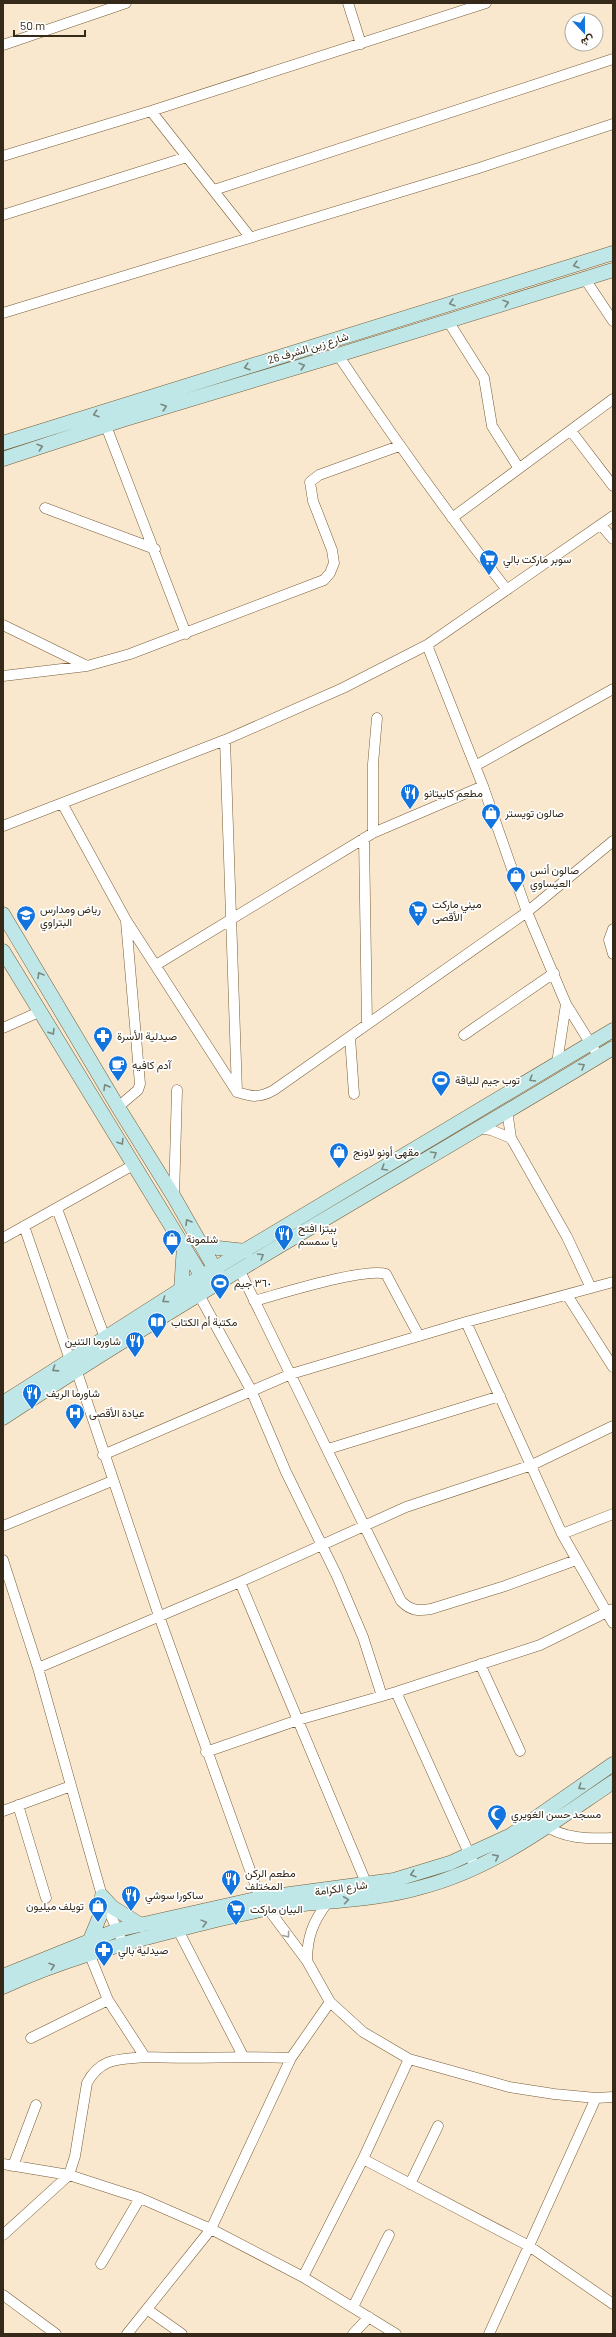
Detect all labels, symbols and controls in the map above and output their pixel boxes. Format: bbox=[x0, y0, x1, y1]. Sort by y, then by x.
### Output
scale bar bbox=[14, 12, 85, 38]
north arrow bbox=[564, 12, 604, 52]
text: 50 m bbox=[20, 18, 45, 32]
text: ش bbox=[579, 32, 596, 50]
one-way arrow bbox=[572, 260, 579, 269]
one-way arrow bbox=[448, 298, 455, 307]
one-way arrow bbox=[503, 299, 510, 308]
street label: شارع زين الشرف 26 bbox=[266, 329, 351, 368]
one-way arrow bbox=[244, 362, 251, 371]
one-way arrow bbox=[298, 362, 305, 371]
one-way arrow bbox=[160, 403, 167, 412]
one-way arrow bbox=[93, 409, 100, 417]
one-way arrow bbox=[36, 443, 43, 452]
supermarket icon: سوبر ماركت بالي bbox=[478, 548, 500, 576]
place label: سوبر ماركت بالي bbox=[503, 552, 572, 569]
restaurant icon: مطعم كابيتانو bbox=[399, 782, 421, 810]
place label: مطعم كابيتانو bbox=[424, 786, 483, 801]
shop icon: صالون تويستر bbox=[480, 802, 502, 830]
place label: صالون تويستر bbox=[504, 806, 564, 820]
place label: صالون أنس العيساوي bbox=[530, 863, 579, 893]
shop icon: صالون أنس العيساوي bbox=[505, 865, 527, 893]
place label: ميني ماركت الأقصى bbox=[432, 897, 482, 924]
supermarket icon: ميني ماركت الأقصى bbox=[407, 899, 429, 927]
place label: رياض ومدارس البتراوي bbox=[40, 902, 101, 932]
school or university icon: رياض ومدارس البتراوي bbox=[15, 904, 37, 932]
one-way arrow bbox=[37, 972, 44, 979]
pharmacy icon: صيدلية الأسرة bbox=[92, 1025, 114, 1053]
one-way arrow bbox=[47, 1028, 55, 1035]
place label: صيدلية الأسرة bbox=[117, 1029, 177, 1043]
cafe icon: آدم كافيه bbox=[107, 1054, 129, 1082]
place label: آدم كافيه bbox=[132, 1058, 172, 1073]
one-way arrow bbox=[578, 1064, 585, 1071]
sports icon: توب جيم للياقة bbox=[430, 1069, 452, 1097]
place label: توب جيم للياقة bbox=[455, 1073, 521, 1088]
one-way arrow bbox=[529, 1074, 536, 1082]
one-way arrow bbox=[103, 1084, 110, 1091]
one-way arrow bbox=[117, 1138, 124, 1145]
shop icon: مقهى أونو لاونج bbox=[328, 1141, 350, 1169]
place label: مقهى أونو لاونج bbox=[353, 1145, 419, 1160]
one-way arrow bbox=[430, 1151, 437, 1159]
one-way arrow bbox=[381, 1163, 388, 1170]
one-way arrow bbox=[185, 1218, 192, 1226]
place label: بيتزا افتح يا سمسم bbox=[298, 1221, 338, 1249]
restaurant icon: بيتزا افتح يا سمسم bbox=[273, 1223, 295, 1251]
shop icon: شلمونة bbox=[161, 1228, 183, 1256]
place label: شلمونة bbox=[186, 1232, 219, 1246]
one-way arrow bbox=[257, 1253, 264, 1260]
sports icon: ٣٦٠ جيم bbox=[209, 1272, 231, 1300]
place label: ٣٦٠ جيم bbox=[234, 1276, 271, 1291]
one-way arrow bbox=[162, 1295, 169, 1303]
library icon: مكتبة أم الكتاب bbox=[146, 1311, 168, 1339]
place label: مكتبة أم الكتاب bbox=[171, 1315, 238, 1330]
restaurant icon: شاورما التنين bbox=[124, 1330, 146, 1358]
place label: شاورما التنين bbox=[65, 1334, 121, 1348]
one-way arrow bbox=[52, 1365, 59, 1372]
restaurant icon: شاورما الريف bbox=[21, 1382, 43, 1410]
place label: شاورما الريف bbox=[46, 1386, 100, 1400]
hospital icon: عيادة الأقصى bbox=[64, 1402, 86, 1430]
place label: عيادة الأقصى bbox=[89, 1406, 145, 1420]
one-way arrow bbox=[578, 1782, 585, 1790]
mosque icon: مسجد حسن الغويري bbox=[486, 1803, 508, 1831]
place label: مسجد حسن الغويري bbox=[511, 1807, 601, 1824]
one-way arrow bbox=[492, 1854, 500, 1862]
place label: مطعم الركن المختلف bbox=[245, 1866, 296, 1892]
restaurant icon: مطعم الركن المختلف bbox=[220, 1868, 242, 1896]
one-way arrow bbox=[410, 1869, 417, 1878]
street label: شارع الكرامة bbox=[314, 1877, 369, 1900]
restaurant icon: ساكورا سوشي bbox=[120, 1884, 142, 1912]
place label: ساكورا سوشي bbox=[145, 1888, 204, 1905]
shop icon: تويلف ميليون bbox=[87, 1895, 109, 1923]
one-way arrow bbox=[343, 1896, 349, 1905]
supermarket icon: البيان ماركت bbox=[225, 1898, 247, 1926]
place label: تويلف ميليون bbox=[26, 1899, 85, 1913]
place label: البيان ماركت bbox=[250, 1902, 303, 1916]
one-way arrow bbox=[200, 1919, 207, 1928]
one-way arrow bbox=[282, 1931, 289, 1938]
pharmacy icon: صيدلية بالي bbox=[93, 1939, 115, 1967]
place label: صيدلية بالي bbox=[118, 1943, 169, 1960]
one-way arrow bbox=[48, 1963, 55, 1971]

